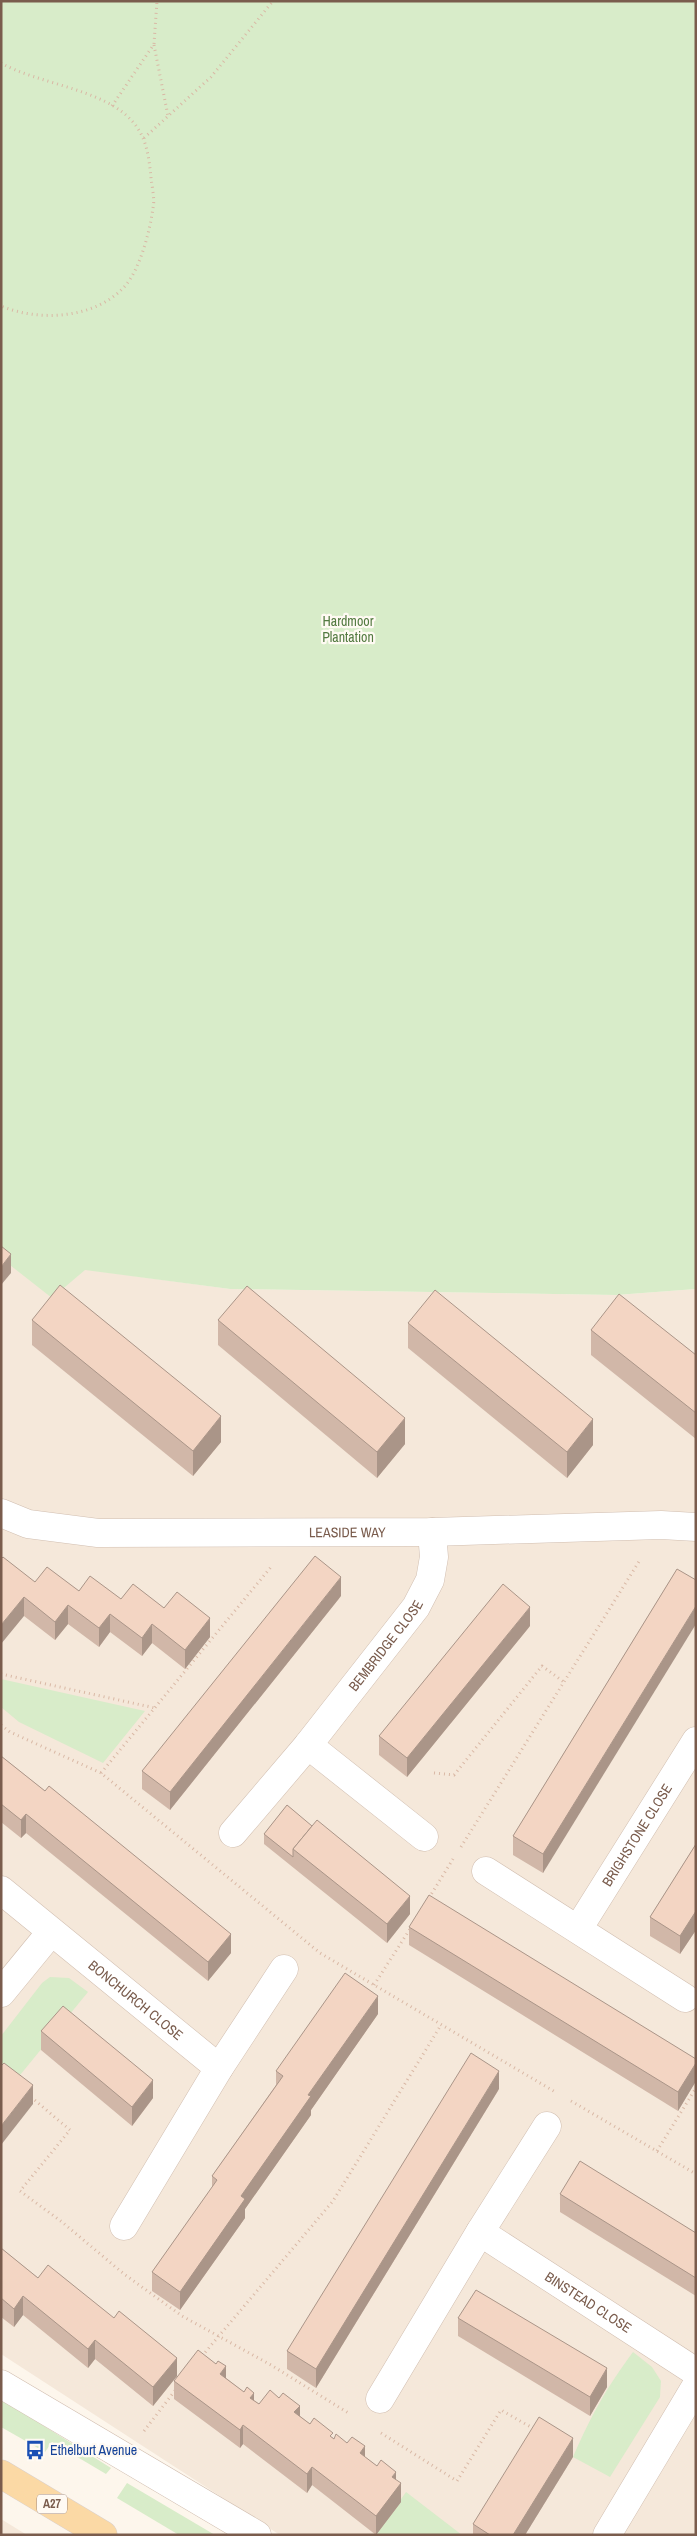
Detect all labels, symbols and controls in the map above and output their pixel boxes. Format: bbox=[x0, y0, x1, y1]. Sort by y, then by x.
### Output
park label: Hardmoor Plantation bbox=[322, 612, 374, 646]
street label: LEASIDE WAY bbox=[309, 1523, 386, 1541]
street label: BEMBRIDGE CLOSE bbox=[345, 1597, 427, 1695]
street label: BRIGHSTONE CLOSE bbox=[598, 1780, 676, 1890]
street label: BONCHURCH CLOSE bbox=[85, 1956, 187, 2044]
street label: BINSTEAD CLOSE bbox=[542, 2268, 635, 2337]
bus stop icon: Ethelburt Avenue bbox=[24, 2439, 46, 2461]
place label: Ethelburt Avenue bbox=[50, 2441, 137, 2459]
road number: A27 bbox=[37, 2494, 67, 2514]

